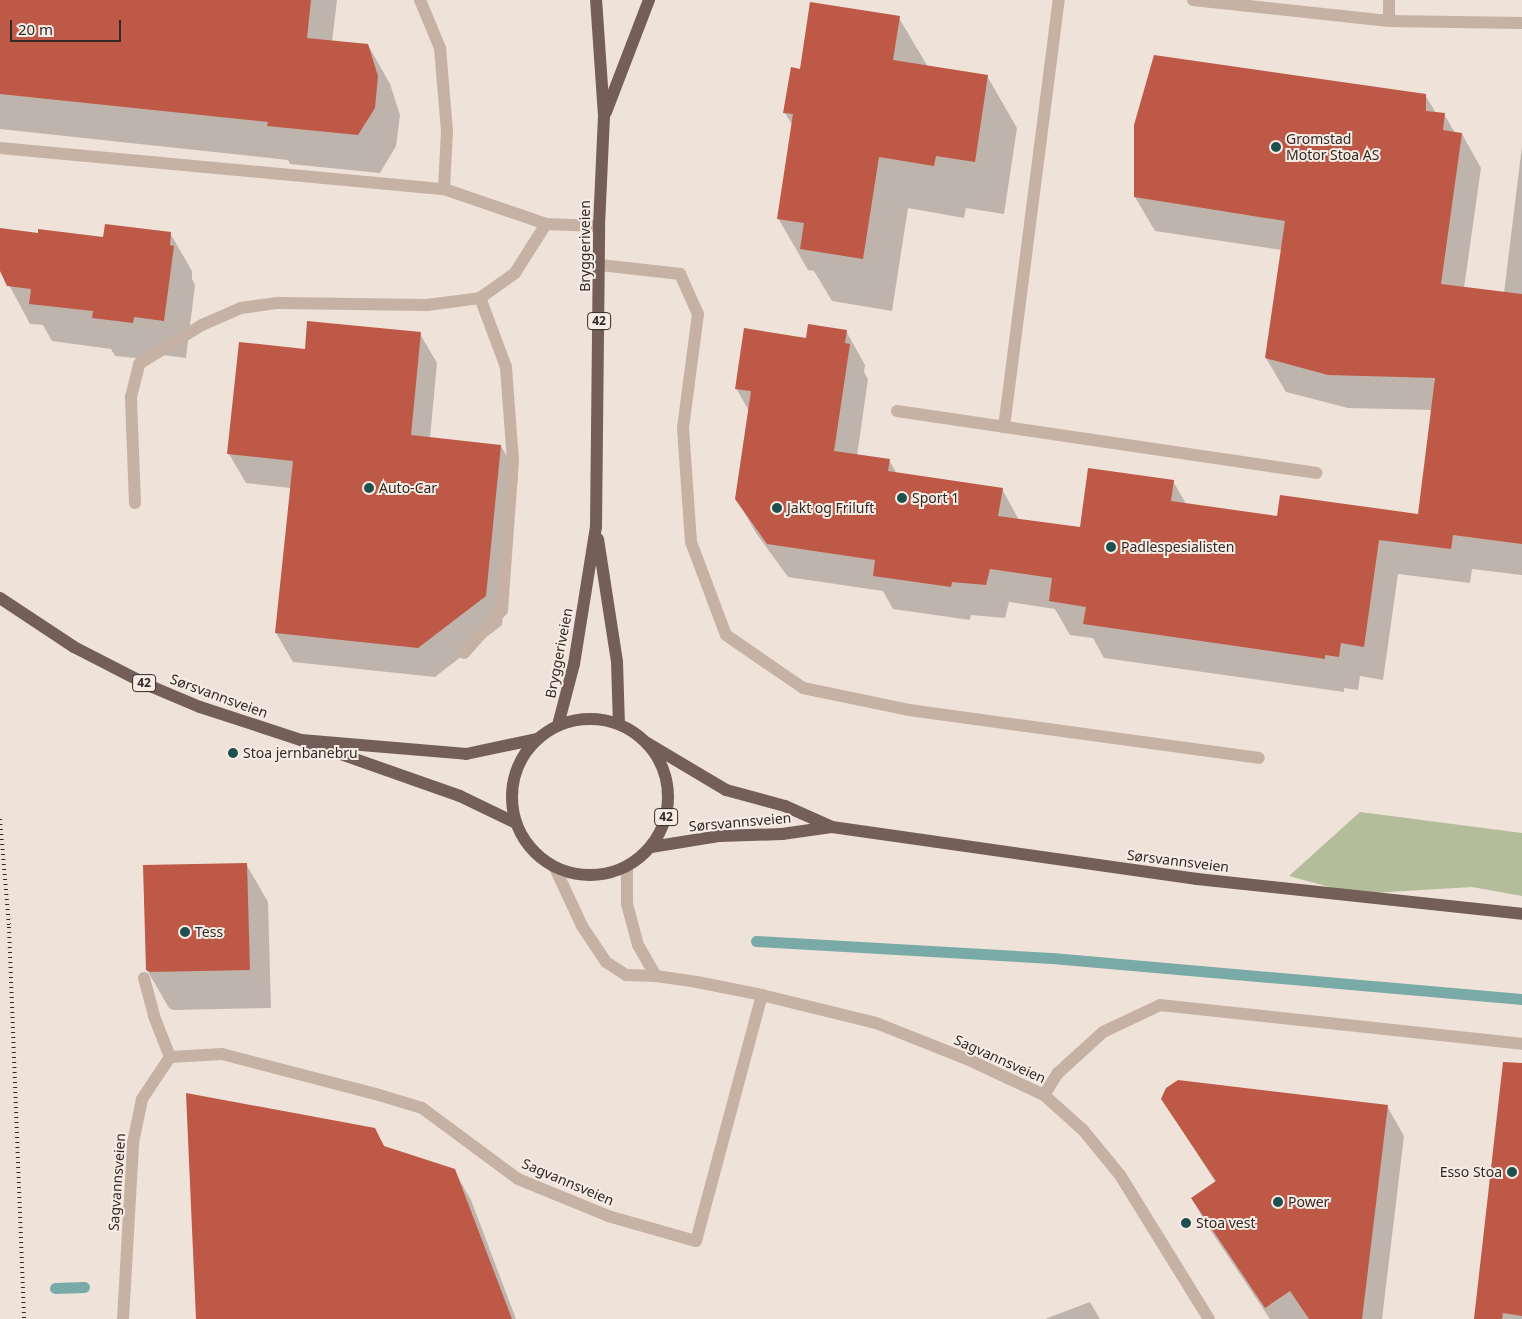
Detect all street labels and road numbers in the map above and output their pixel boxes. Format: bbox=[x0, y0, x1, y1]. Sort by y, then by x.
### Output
street label: Bryggeriveien bbox=[577, 200, 593, 292]
road number: 42 bbox=[586, 312, 612, 331]
street label: Bryggeriveien bbox=[542, 606, 576, 700]
street label: Sørsvannsveien bbox=[168, 671, 270, 721]
road number: 42 bbox=[132, 674, 156, 692]
road number: 42 bbox=[654, 808, 678, 826]
street label: Sørsvannsveien bbox=[688, 809, 792, 835]
street label: Sørsvannsveien bbox=[1126, 846, 1230, 876]
street label: Sagvannsveien bbox=[952, 1031, 1048, 1087]
street label: Sagvannsveien bbox=[105, 1132, 129, 1232]
street label: Sagvannsveien bbox=[519, 1155, 617, 1209]

